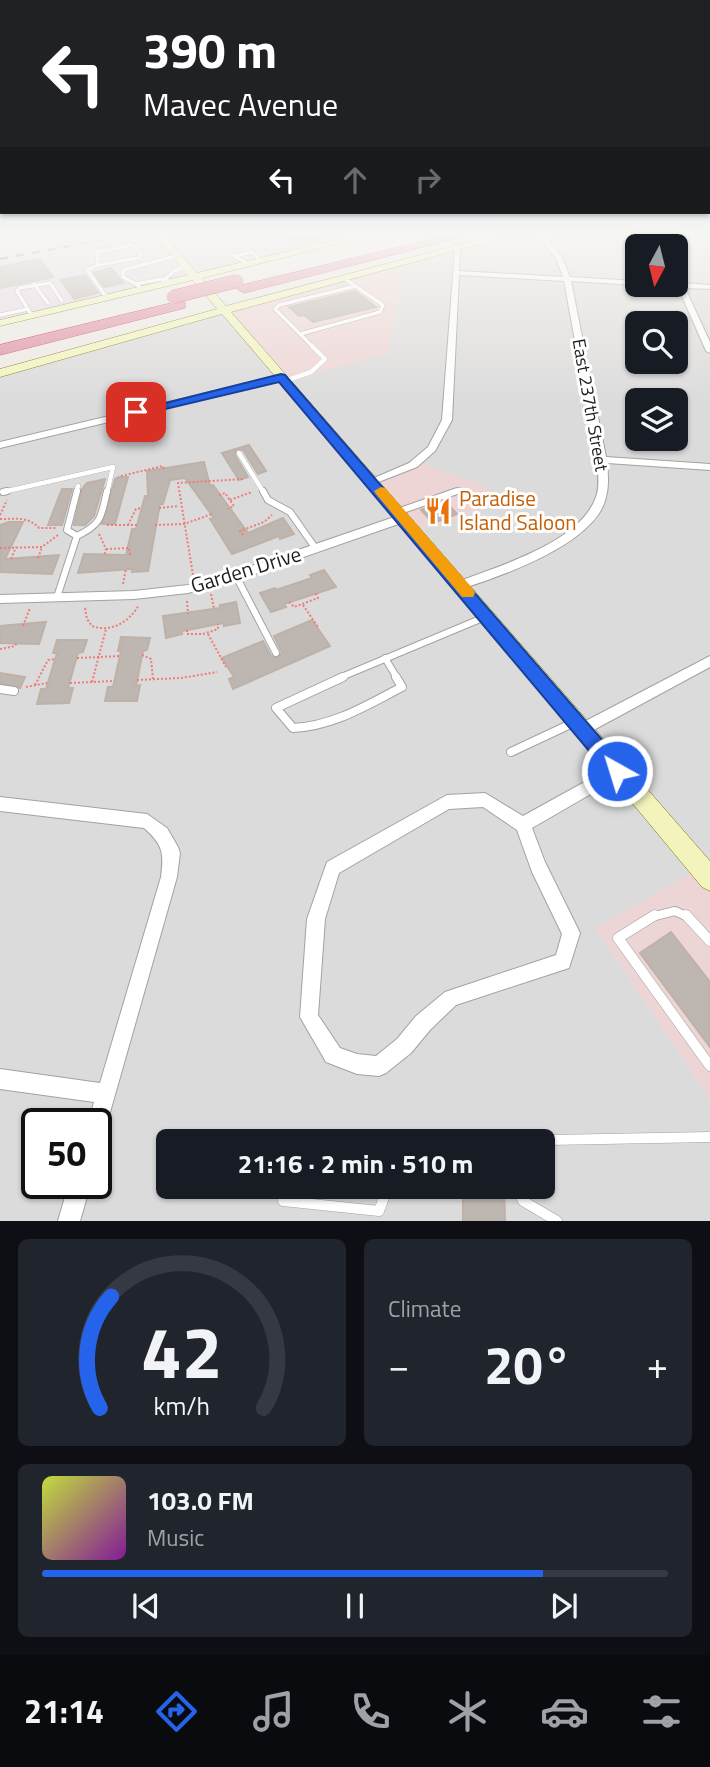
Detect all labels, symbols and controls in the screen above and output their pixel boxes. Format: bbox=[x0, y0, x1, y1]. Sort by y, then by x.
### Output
text: 390 m bbox=[143, 12, 277, 87]
icon: left bbox=[28, 28, 119, 119]
text: Mavec Avenue bbox=[143, 80, 338, 128]
icon: left bbox=[263, 161, 301, 199]
icon: ahead bbox=[336, 161, 374, 199]
icon: right bbox=[409, 161, 447, 199]
north arrow bbox=[625, 234, 688, 298]
map controls bbox=[625, 234, 688, 451]
button: search bbox=[625, 311, 688, 374]
street label: East 237th Street bbox=[566, 336, 616, 474]
pin bbox=[106, 382, 166, 442]
button: layers bbox=[625, 388, 688, 451]
icon: arrive bbox=[117, 393, 155, 431]
place label: Paradise Island Saloon bbox=[459, 482, 577, 538]
restaurant icon: Paradise Island Saloon bbox=[423, 496, 453, 526]
street label: Garden Drive bbox=[187, 537, 305, 601]
position arrow bbox=[580, 734, 654, 808]
speed limit sign: 50 bbox=[21, 1108, 112, 1199]
text: 21:16 · 2 min · 510 m bbox=[238, 1144, 473, 1183]
text: Climate bbox=[388, 1291, 461, 1326]
text: 42 bbox=[141, 1297, 223, 1407]
text: 20° bbox=[484, 1325, 572, 1404]
text: − bbox=[388, 1336, 409, 1394]
text: + bbox=[647, 1336, 668, 1394]
text: km/h bbox=[154, 1387, 210, 1425]
text: 103.0 FM bbox=[147, 1481, 254, 1520]
text: Music bbox=[147, 1520, 204, 1555]
icon: previous bbox=[127, 1587, 165, 1625]
icon: pause bbox=[336, 1587, 374, 1625]
icon: next bbox=[545, 1587, 583, 1625]
text: 21:14 bbox=[24, 1687, 104, 1735]
icon: directions bbox=[152, 1687, 201, 1736]
icon: music bbox=[249, 1687, 298, 1736]
icon: phone bbox=[346, 1687, 395, 1736]
icon: climate bbox=[443, 1687, 492, 1736]
icon: car bbox=[540, 1687, 589, 1736]
icon: filters bbox=[637, 1687, 686, 1736]

